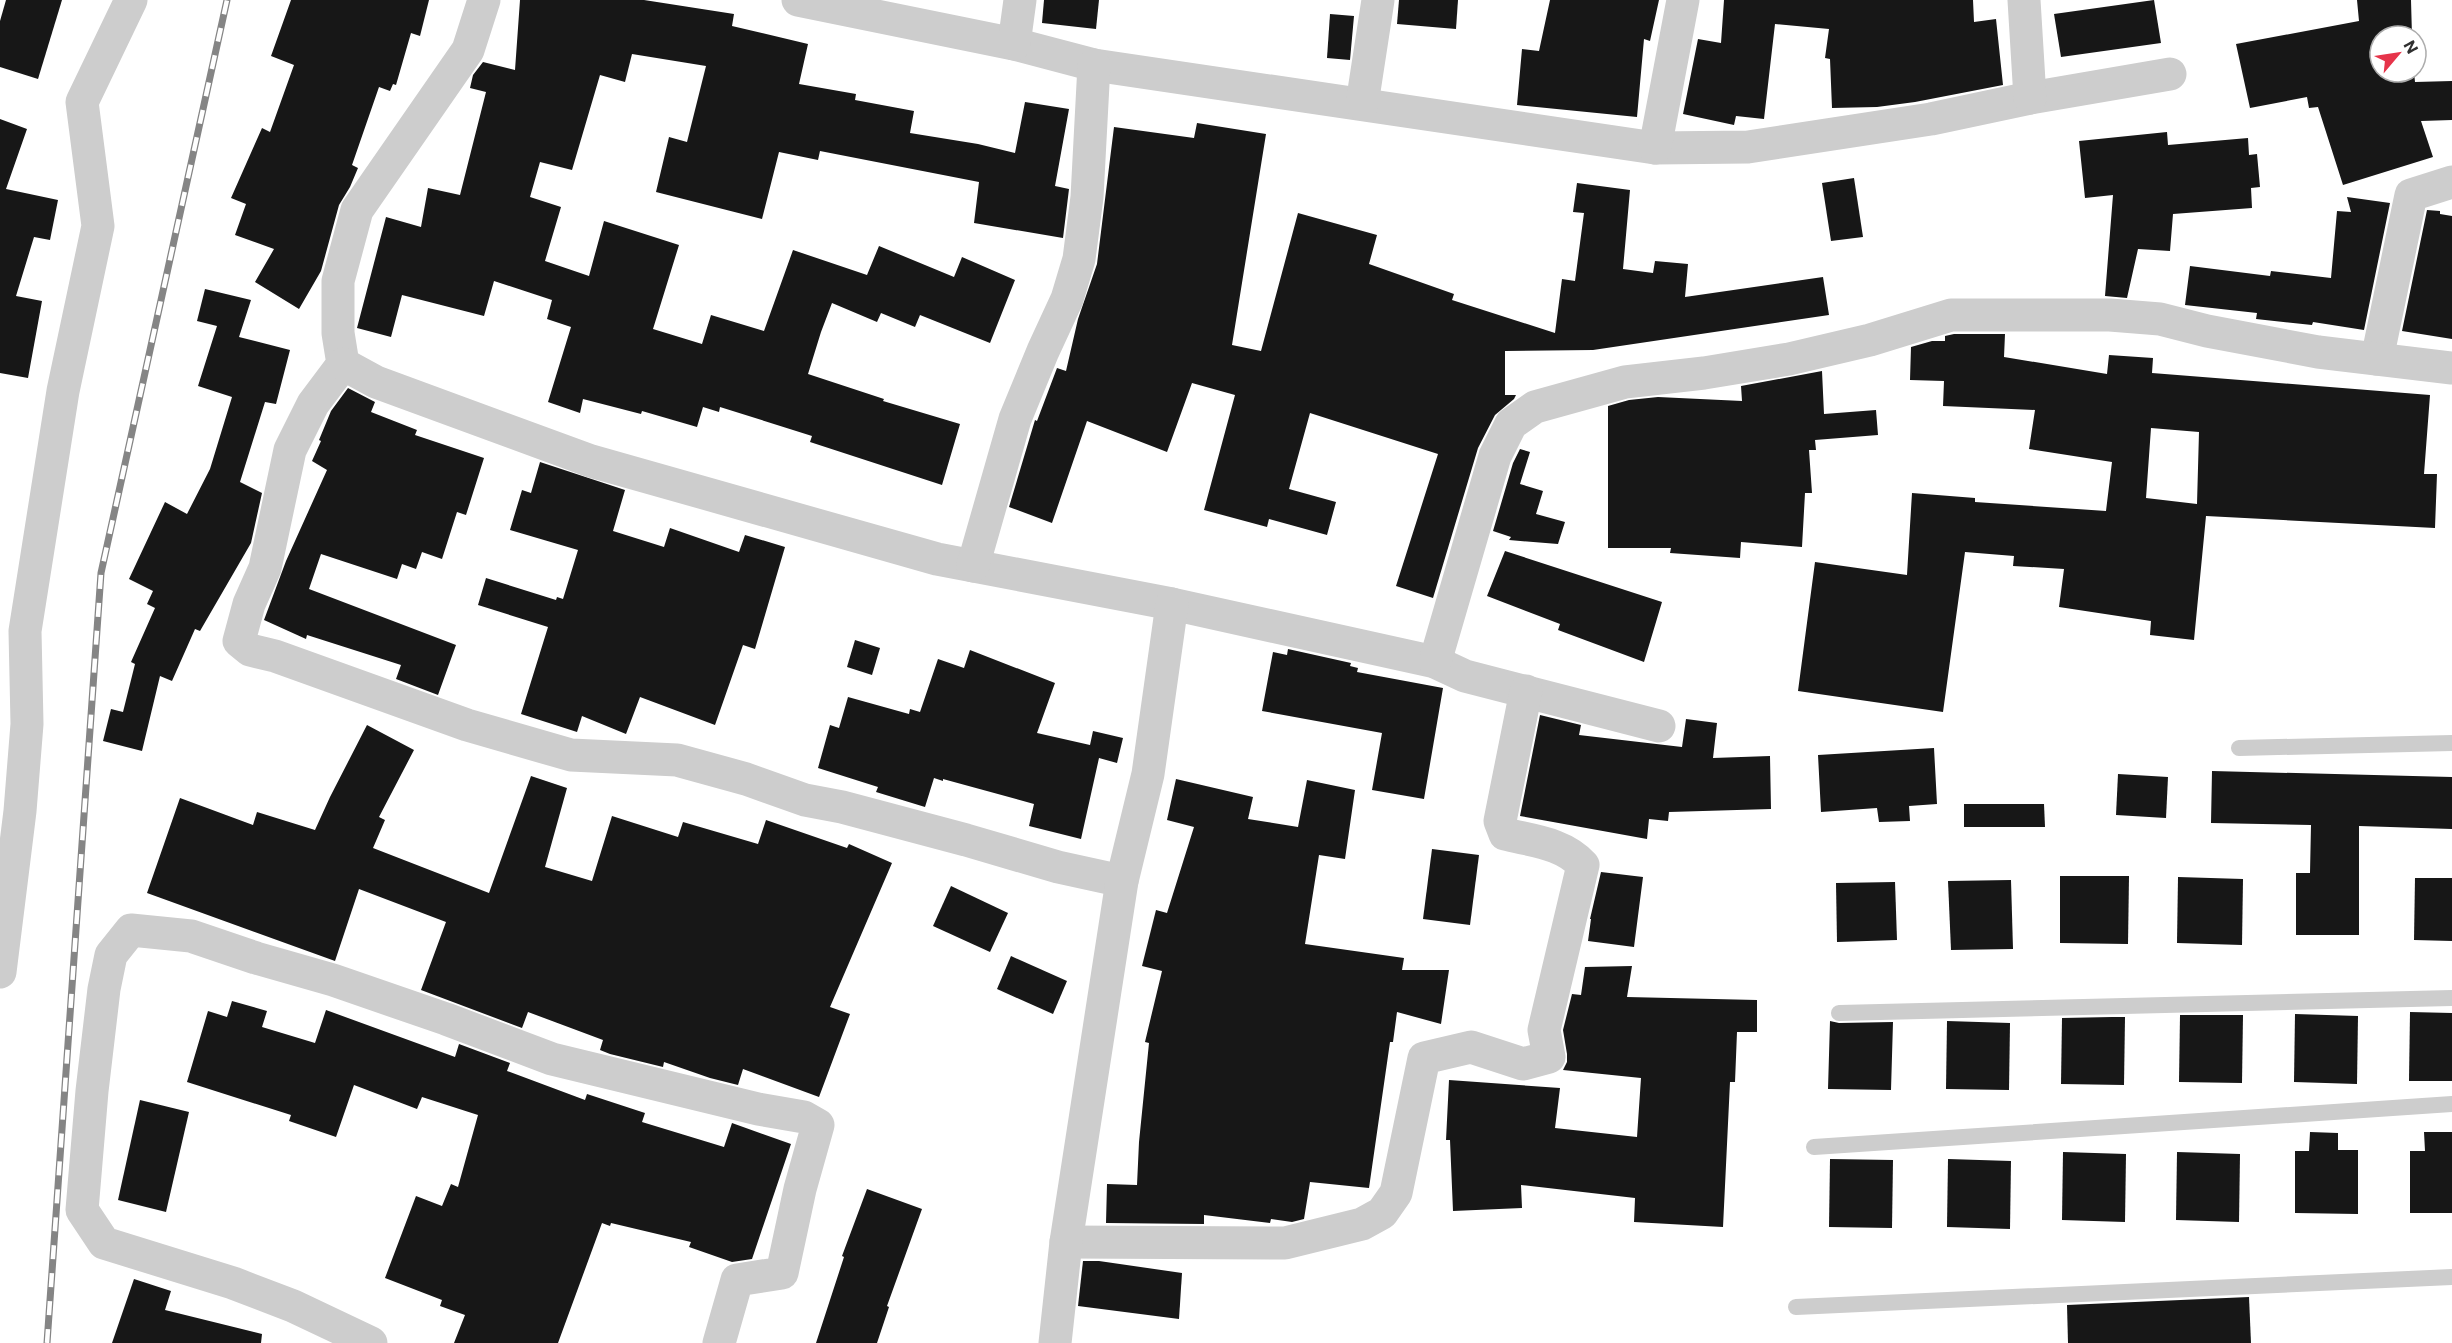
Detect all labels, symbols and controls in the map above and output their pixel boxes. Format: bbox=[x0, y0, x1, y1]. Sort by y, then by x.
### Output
north arrow bbox=[2368, 24, 2428, 84]
text: N bbox=[2400, 37, 2423, 56]

